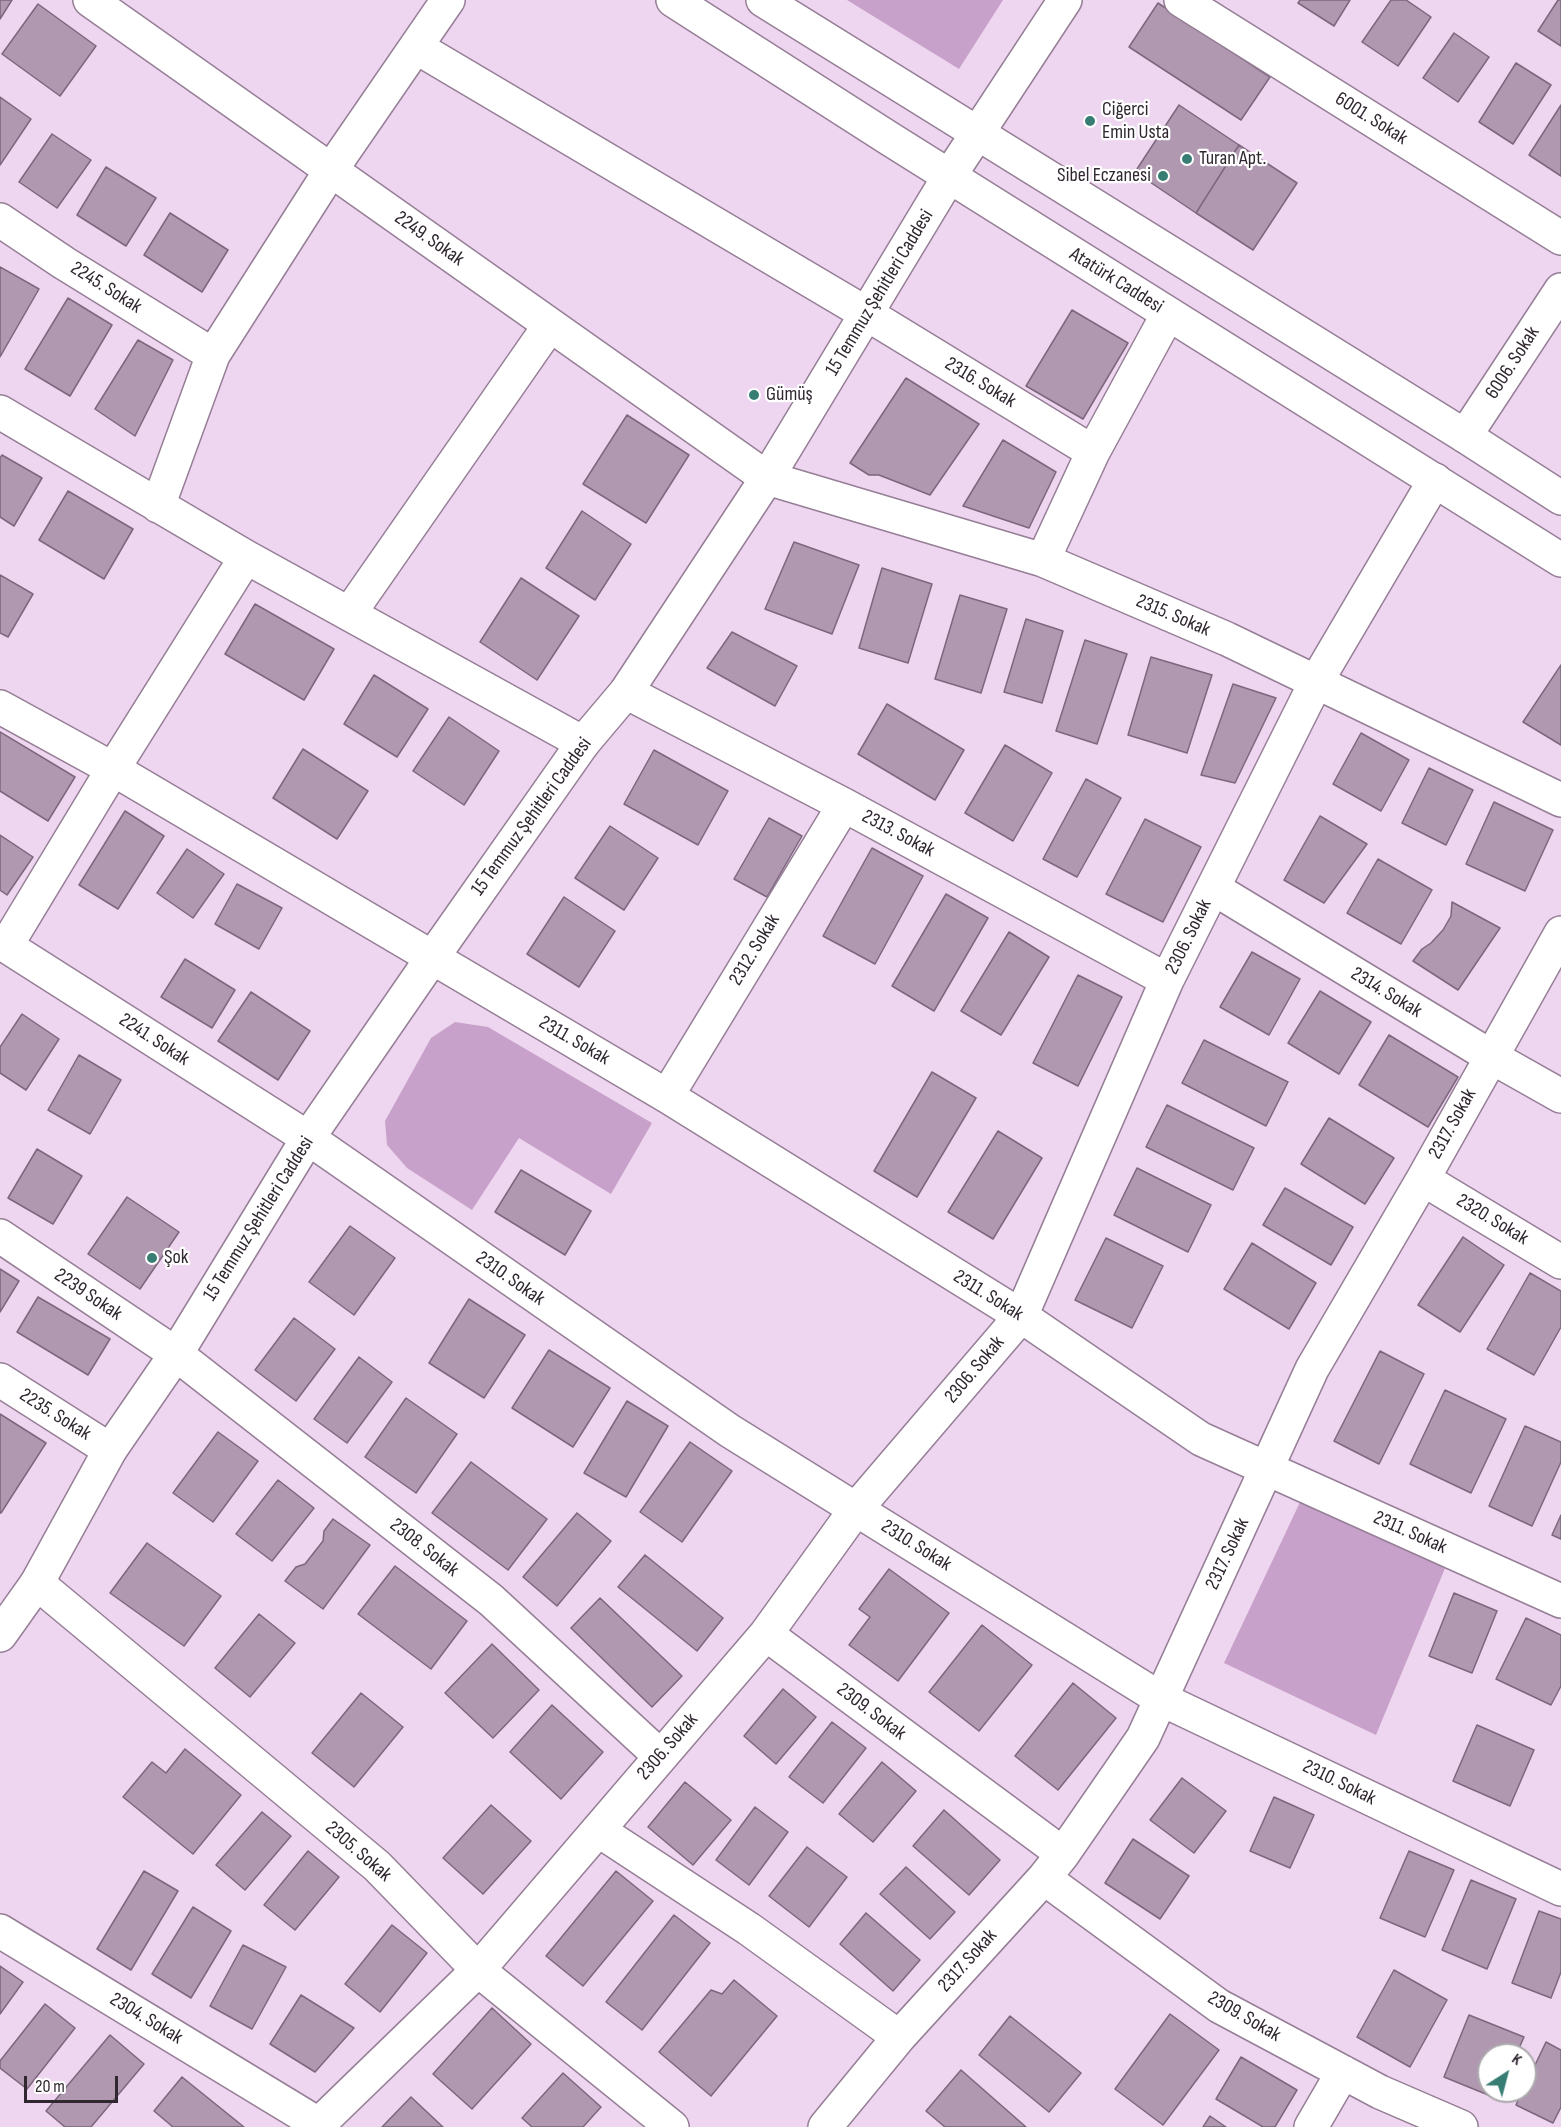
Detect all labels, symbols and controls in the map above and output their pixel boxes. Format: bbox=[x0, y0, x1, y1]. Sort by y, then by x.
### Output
street label: 6001. Sokak bbox=[1330, 87, 1412, 151]
place label: Ciğerci Emin Usta bbox=[1102, 98, 1169, 145]
marker: Ciğerci Emin Usta bbox=[1083, 114, 1097, 128]
place label: Turan Apt. bbox=[1199, 147, 1266, 171]
marker: Turan Apt. bbox=[1180, 152, 1194, 166]
place label: Sibel Eczanesi bbox=[1057, 164, 1151, 188]
marker: Sibel Eczanesi bbox=[1156, 169, 1170, 183]
street label: 2249. Sokak bbox=[389, 206, 469, 272]
street label: 15 Temmuz Şehitleri Caddesi bbox=[821, 206, 939, 380]
street label: Atatürk Caddesi bbox=[1065, 243, 1167, 319]
street label: 2245. Sokak bbox=[66, 257, 146, 319]
street label: 6006. Sokak bbox=[1481, 322, 1545, 404]
street label: 2316. Sokak bbox=[940, 352, 1020, 414]
place label: Gümüş bbox=[766, 383, 813, 407]
marker: Gümüş bbox=[747, 388, 761, 402]
street label: 2315. Sokak bbox=[1132, 590, 1214, 642]
street label: 15 Temmuz Şehitleri Caddesi bbox=[467, 733, 597, 901]
street label: 2313. Sokak bbox=[858, 805, 938, 863]
street label: 2306. Sokak bbox=[1161, 895, 1217, 979]
street label: 2312. Sokak bbox=[724, 910, 786, 990]
street label: 2314. Sokak bbox=[1346, 962, 1426, 1024]
street label: 2241. Sokak bbox=[114, 1008, 194, 1072]
street label: 2311. Sokak bbox=[534, 1011, 614, 1071]
street label: 2317. Sokak bbox=[1424, 1085, 1482, 1163]
street label: 15 Temmuz Şehitleri Caddesi bbox=[199, 1132, 319, 1306]
street label: 2320. Sokak bbox=[1452, 1189, 1532, 1251]
place label: Şok bbox=[164, 1246, 188, 1270]
street label: 2310. Sokak bbox=[471, 1247, 549, 1311]
marker: Şok bbox=[145, 1251, 159, 1265]
street label: 2239 Sokak bbox=[49, 1264, 127, 1326]
street label: 2311. Sokak bbox=[949, 1265, 1027, 1327]
street label: 2306. Sokak bbox=[940, 1331, 1010, 1409]
street label: 2235. Sokak bbox=[15, 1384, 95, 1446]
street label: 2311. Sokak bbox=[1369, 1506, 1451, 1560]
street label: 2308. Sokak bbox=[385, 1514, 463, 1582]
street label: 2317. Sokak bbox=[1201, 1514, 1255, 1594]
street label: 2310. Sokak bbox=[876, 1515, 956, 1577]
street label: 2309. Sokak bbox=[832, 1678, 910, 1746]
street label: 2306. Sokak bbox=[632, 1709, 704, 1785]
street label: 2310. Sokak bbox=[1298, 1755, 1380, 1811]
street label: 2305. Sokak bbox=[320, 1817, 396, 1887]
street label: 2317. Sokak bbox=[933, 1925, 1003, 1997]
street label: 2309. Sokak bbox=[1203, 1986, 1285, 2048]
street label: 2304. Sokak bbox=[105, 1988, 187, 2050]
north arrow bbox=[1477, 2043, 1537, 2103]
text: K bbox=[1508, 2050, 1525, 2070]
scale bar bbox=[27, 2064, 122, 2102]
text: 20 m bbox=[35, 2076, 65, 2097]

